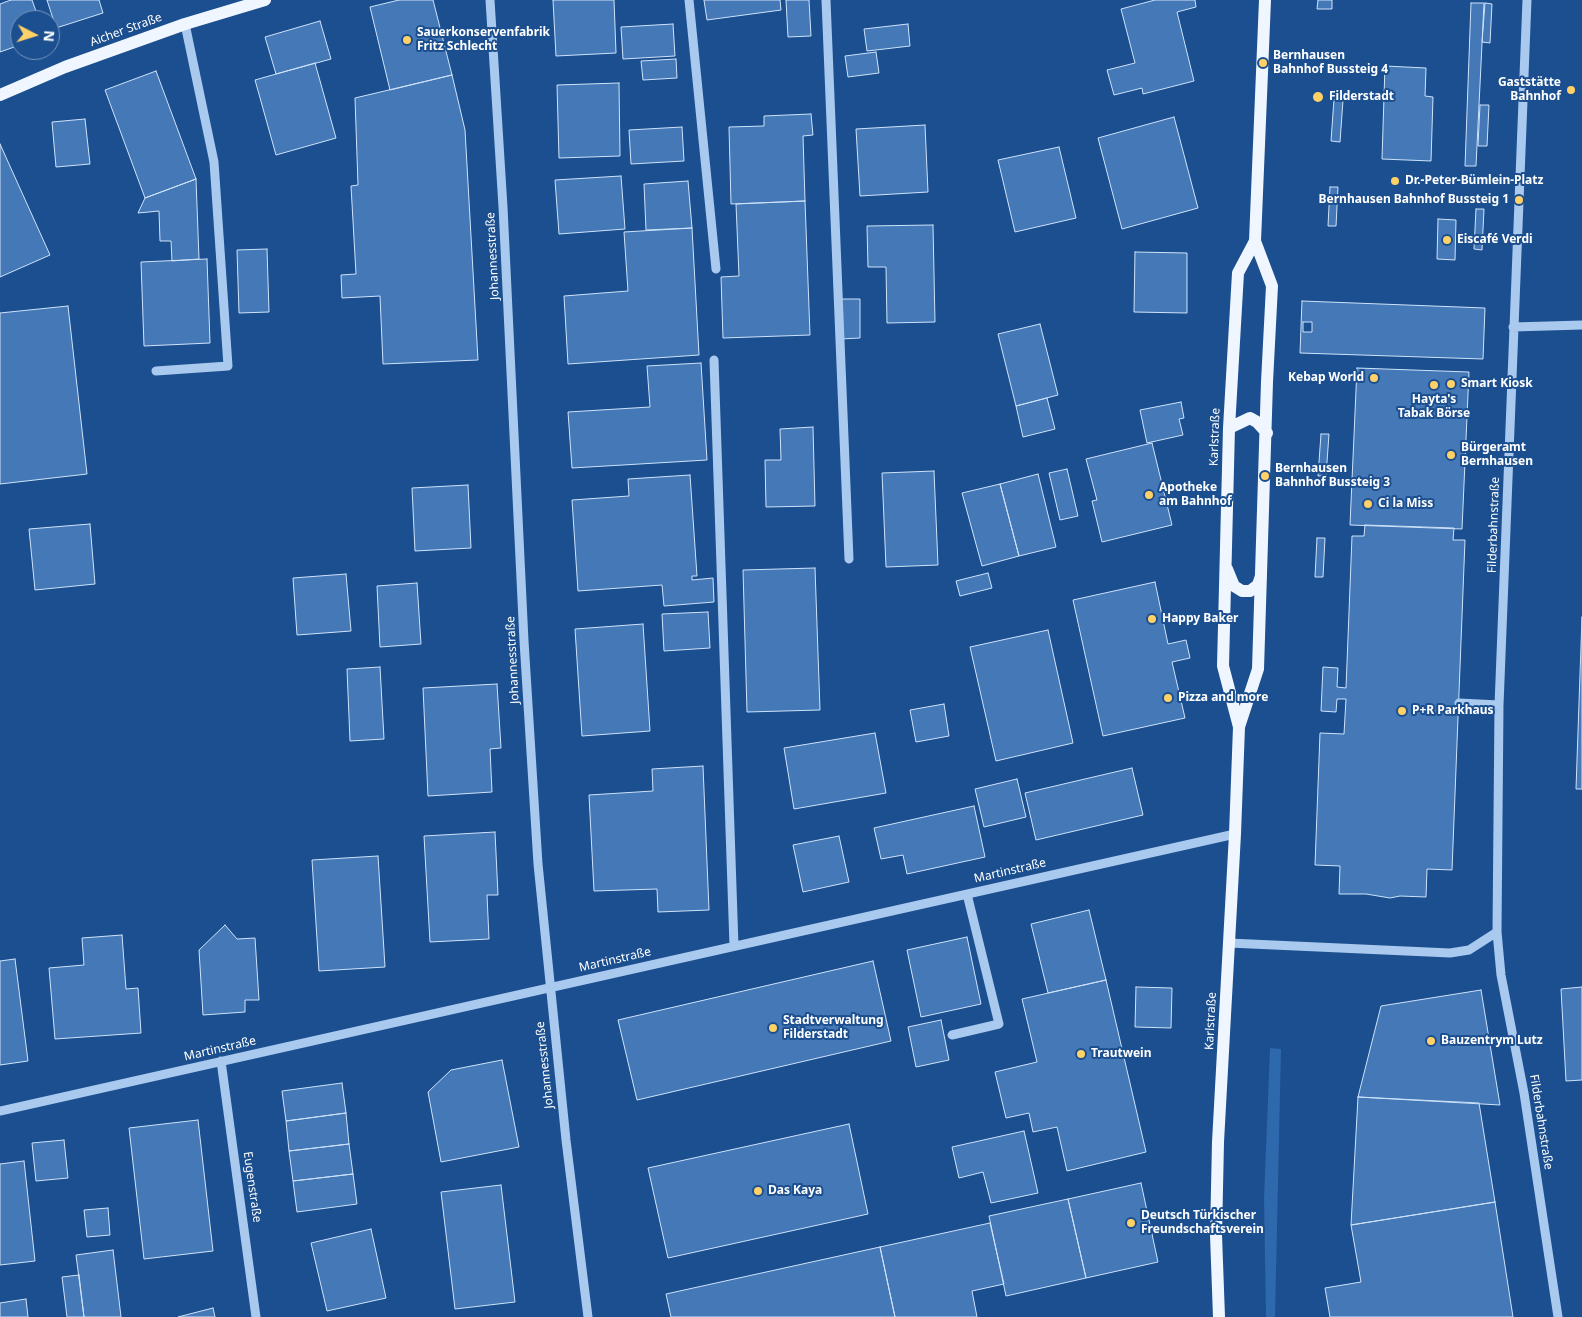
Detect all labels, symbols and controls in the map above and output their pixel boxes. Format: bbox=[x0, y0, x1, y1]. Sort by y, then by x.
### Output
north arrow bbox=[10, 10, 60, 60]
street label: Aicher Straße bbox=[88, 10, 164, 50]
place label: Sauerkonservenfabrik Fritz Schlecht bbox=[417, 26, 550, 54]
text: N bbox=[39, 30, 59, 43]
marker: Sauerkonservenfabrik Fritz Schlecht bbox=[401, 34, 413, 46]
place label: Bernhausen Bahnhof Bussteig 4 bbox=[1273, 49, 1388, 77]
marker: Bernhausen Bahnhof Bussteig 4 bbox=[1257, 57, 1269, 69]
place label: Gaststätte Bahnhof bbox=[1498, 76, 1561, 104]
marker: Gaststätte Bahnhof bbox=[1565, 84, 1577, 96]
marker: Filderstadt bbox=[1311, 90, 1325, 104]
place label: Filderstadt bbox=[1329, 90, 1394, 104]
place label: Dr.-Peter-Bümlein-Platz bbox=[1405, 174, 1543, 188]
marker: Dr.-Peter-Bümlein-Platz bbox=[1389, 175, 1401, 187]
place label: Bernhausen Bahnhof Bussteig 1 bbox=[1319, 193, 1509, 207]
marker: Bernhausen Bahnhof Bussteig 1 bbox=[1513, 194, 1525, 206]
street label: Johannesstraße bbox=[484, 212, 502, 300]
place label: Eiscafé Verdi bbox=[1457, 233, 1533, 247]
marker: Eiscafé Verdi bbox=[1441, 234, 1453, 246]
place label: Kebap World bbox=[1288, 371, 1364, 385]
marker: Kebap World bbox=[1368, 372, 1380, 384]
place label: Smart Kiosk bbox=[1461, 377, 1533, 391]
marker: Smart Kiosk bbox=[1445, 378, 1457, 390]
marker: Hayta's Tabak Börse bbox=[1428, 379, 1440, 391]
place label: Hayta's Tabak Börse bbox=[1398, 393, 1470, 421]
street label: Karlstraße bbox=[1207, 408, 1223, 466]
place label: Bürgeramt Bernhausen bbox=[1461, 441, 1533, 469]
marker: Bürgeramt Bernhausen bbox=[1445, 449, 1457, 461]
place label: Bernhausen Bahnhof Bussteig 3 bbox=[1275, 462, 1390, 490]
marker: Bernhausen Bahnhof Bussteig 3 bbox=[1259, 470, 1271, 482]
street label: Filderbahnstraße bbox=[1485, 477, 1503, 573]
place label: Apotheke am Bahnhof bbox=[1159, 481, 1232, 509]
marker: Apotheke am Bahnhof bbox=[1143, 489, 1155, 501]
place label: Ci la Miss bbox=[1378, 497, 1433, 511]
marker: Ci la Miss bbox=[1362, 498, 1374, 510]
place label: Happy Baker bbox=[1162, 612, 1238, 626]
marker: Happy Baker bbox=[1146, 613, 1158, 625]
street label: Johannesstraße bbox=[504, 616, 522, 704]
place label: Pizza and more bbox=[1178, 691, 1268, 705]
marker: Pizza and more bbox=[1162, 692, 1174, 704]
place label: P+R Parkhaus bbox=[1412, 704, 1494, 718]
marker: P+R Parkhaus bbox=[1396, 705, 1408, 717]
street label: Martinstraße bbox=[973, 856, 1047, 886]
street label: Martinstraße bbox=[578, 945, 652, 975]
street label: Karlstraße bbox=[1202, 992, 1220, 1050]
place label: Stadtverwaltung Filderstadt bbox=[783, 1014, 884, 1042]
street label: Johannesstraße bbox=[533, 1021, 557, 1109]
marker: Stadtverwaltung Filderstadt bbox=[767, 1022, 779, 1034]
street label: Martinstraße bbox=[183, 1034, 257, 1064]
place label: Bauzentrym Lutz bbox=[1441, 1034, 1543, 1048]
marker: Bauzentrym Lutz bbox=[1425, 1035, 1437, 1047]
place label: Trautwein bbox=[1091, 1047, 1151, 1061]
marker: Trautwein bbox=[1075, 1048, 1087, 1060]
street label: Filderbahnstraße bbox=[1526, 1073, 1556, 1171]
street label: Eugenstraße bbox=[240, 1151, 264, 1223]
place label: Das Kaya bbox=[768, 1184, 822, 1198]
marker: Das Kaya bbox=[752, 1185, 764, 1197]
place label: Deutsch Türkischer Freundschaftsverein bbox=[1141, 1209, 1264, 1237]
marker: Deutsch Türkischer Freundschaftsverein bbox=[1125, 1217, 1137, 1229]

